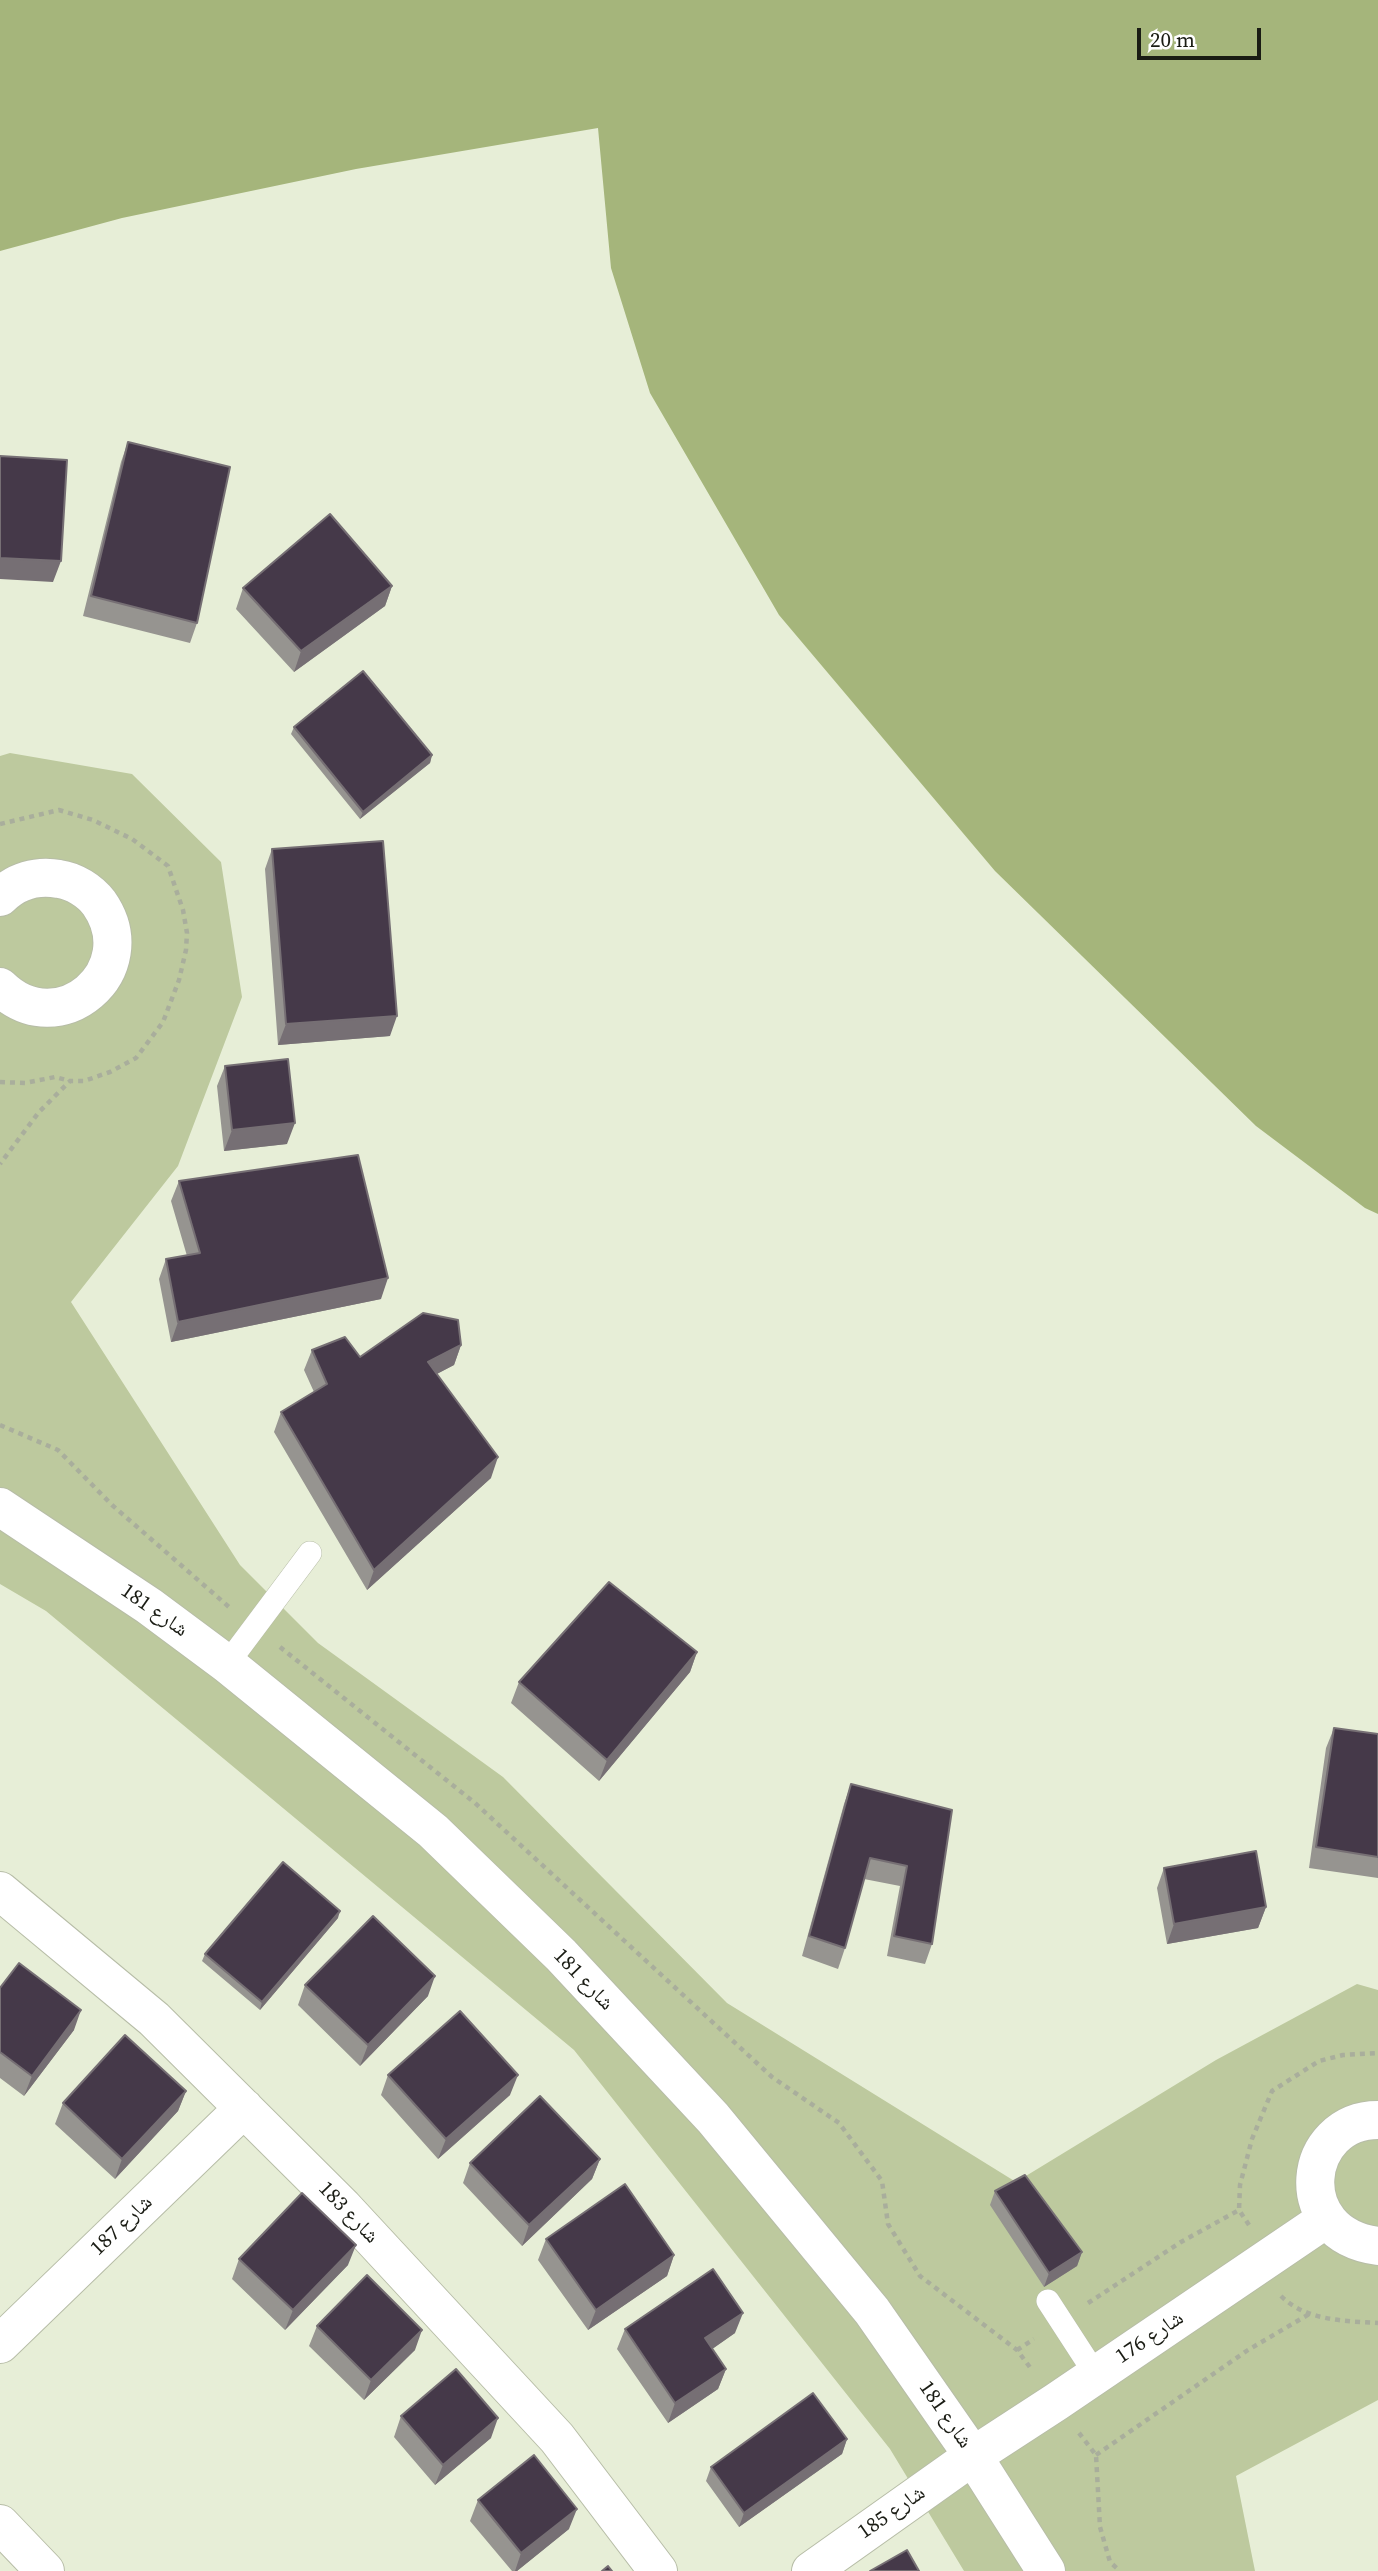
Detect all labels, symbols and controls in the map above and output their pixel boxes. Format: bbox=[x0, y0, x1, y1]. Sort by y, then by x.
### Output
scale bar bbox=[1140, 14, 1264, 58]
text: 20 m bbox=[1150, 25, 1195, 54]
street label: شارع 181 bbox=[116, 1579, 192, 1643]
street label: شارع 181 bbox=[547, 1944, 619, 2016]
street label: شارع 183 bbox=[312, 2177, 384, 2249]
street label: شارع 187 bbox=[86, 2190, 158, 2262]
street label: شارع 176 bbox=[1111, 2306, 1189, 2370]
street label: شارع 181 bbox=[913, 2377, 977, 2453]
street label: شارع 185 bbox=[854, 2481, 930, 2545]

